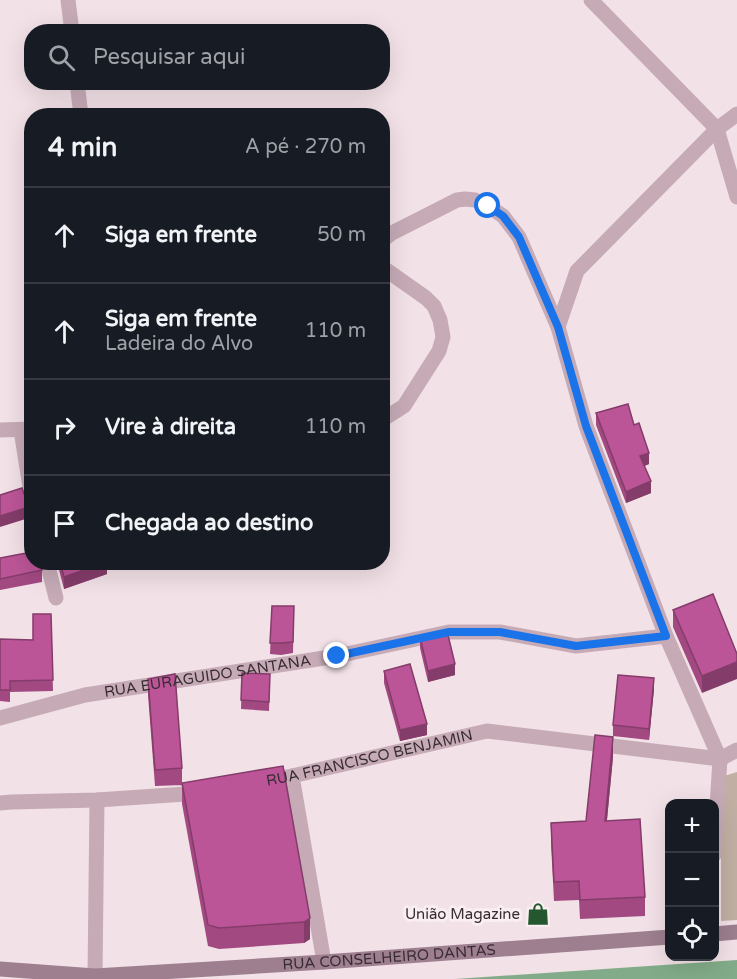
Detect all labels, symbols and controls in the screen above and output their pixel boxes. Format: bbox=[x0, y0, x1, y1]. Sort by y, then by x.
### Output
search box bbox=[24, 24, 390, 90]
icon: search bbox=[45, 41, 78, 74]
text: Pesquisar aqui bbox=[93, 44, 245, 70]
text: 4 min bbox=[48, 132, 117, 163]
text: A pé · 270 m bbox=[245, 135, 366, 159]
route start bbox=[474, 192, 500, 218]
icon: ahead bbox=[48, 219, 81, 252]
text: Siga em frente bbox=[105, 222, 257, 248]
text: 50 m bbox=[317, 223, 366, 247]
text: Siga em frente bbox=[105, 306, 257, 332]
icon: ahead bbox=[48, 315, 81, 348]
text: 110 m bbox=[305, 319, 366, 343]
text: Ladeira do Alvo bbox=[105, 332, 253, 356]
icon: right bbox=[48, 411, 81, 444]
text: Vire à direita bbox=[105, 414, 236, 440]
text: 110 m bbox=[305, 415, 366, 439]
icon: arrive bbox=[48, 507, 81, 540]
text: Chegada ao destino bbox=[105, 510, 313, 536]
route end bbox=[323, 642, 349, 668]
street label: RUA EURAGUIDO SANTANA bbox=[103, 651, 312, 701]
street label: RUA FRANCISCO BENJAMIN bbox=[265, 726, 474, 790]
map controls bbox=[665, 799, 719, 961]
button: + bbox=[665, 799, 719, 853]
button: − bbox=[665, 853, 719, 907]
shop icon: União Magazine bbox=[525, 901, 551, 927]
place label: União Magazine bbox=[405, 905, 520, 923]
button: locate bbox=[665, 907, 719, 961]
street label: RUA CONSELHEIRO DANTAS bbox=[282, 941, 496, 974]

